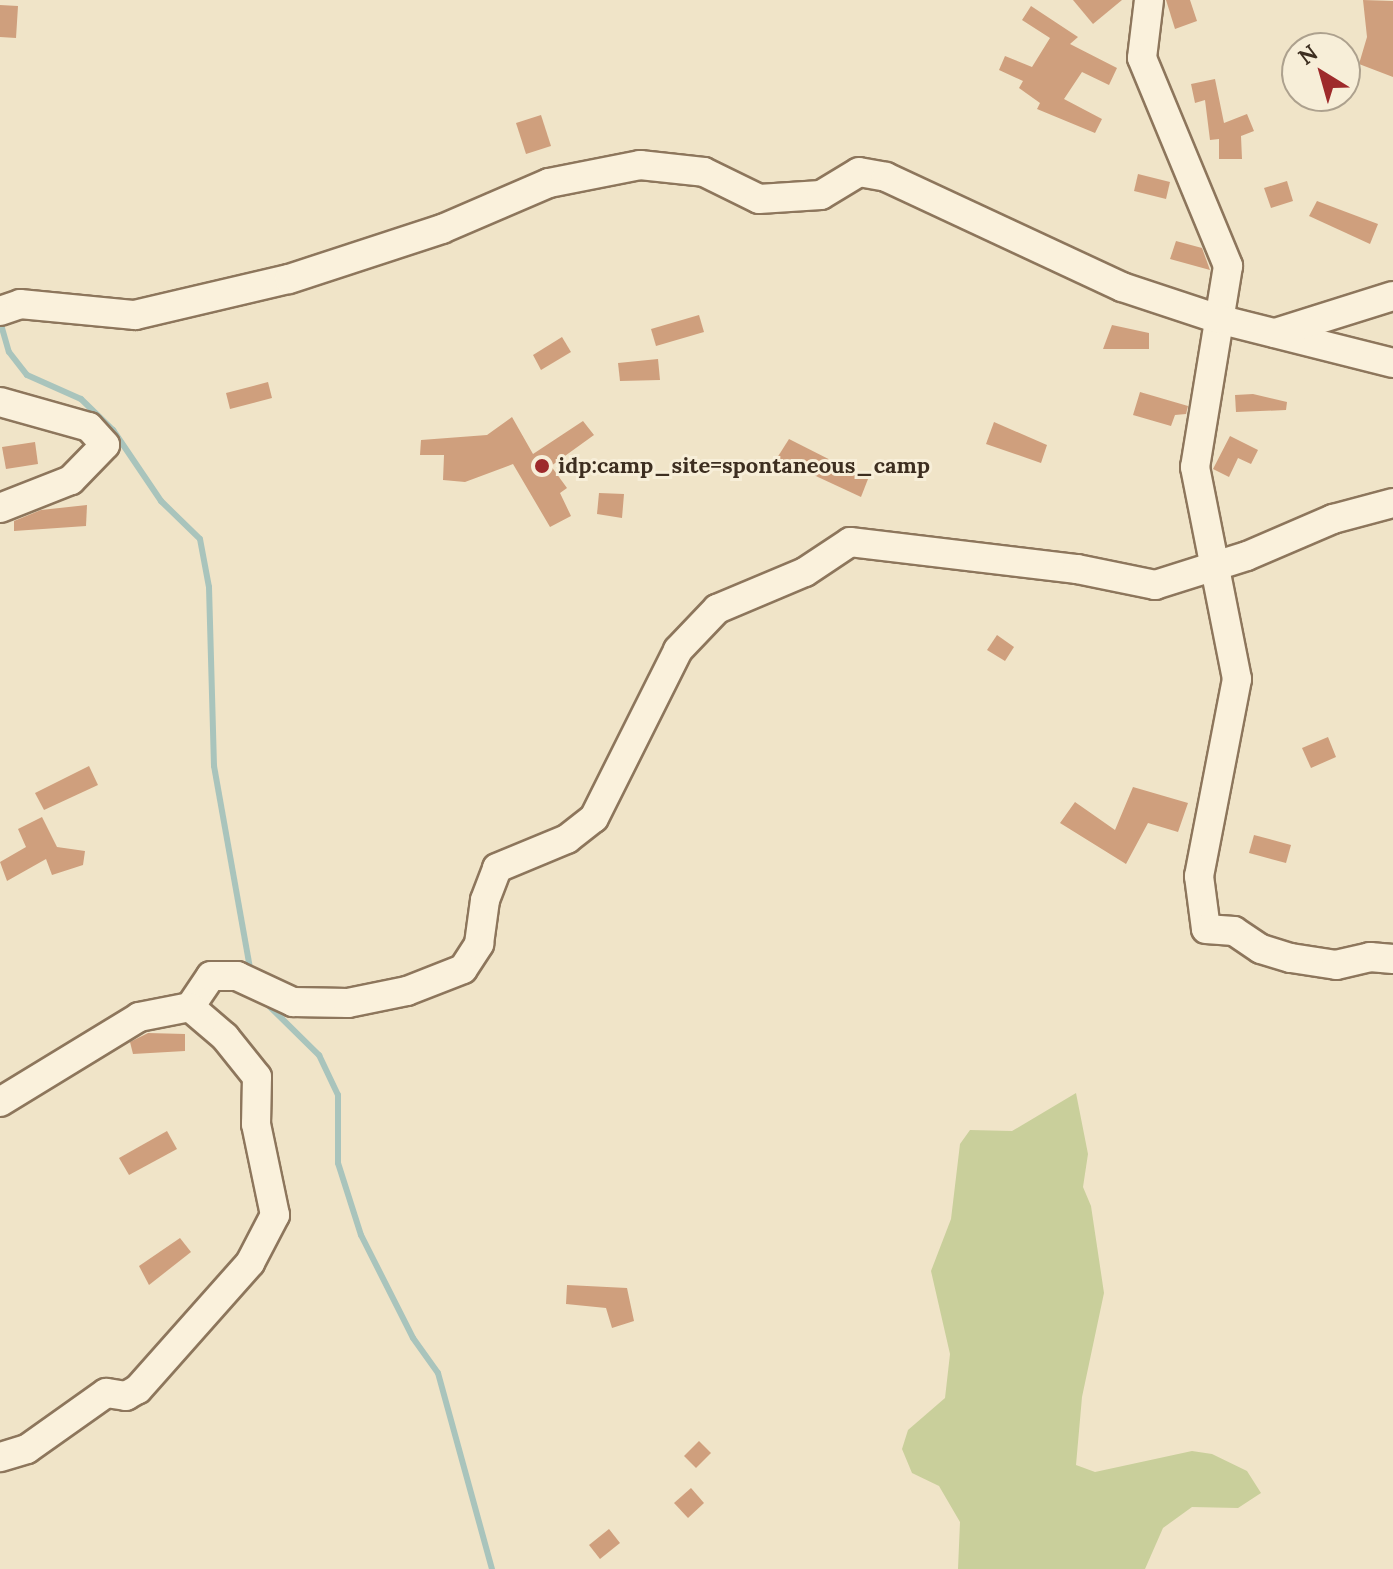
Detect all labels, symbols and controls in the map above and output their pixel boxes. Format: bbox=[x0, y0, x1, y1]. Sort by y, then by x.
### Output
north arrow bbox=[1281, 32, 1361, 112]
text: N bbox=[1293, 38, 1323, 71]
place label: idp:camp_site=spontaneous_camp bbox=[558, 453, 930, 479]
marker: idp:camp_site=spontaneous_camp bbox=[533, 457, 551, 475]

